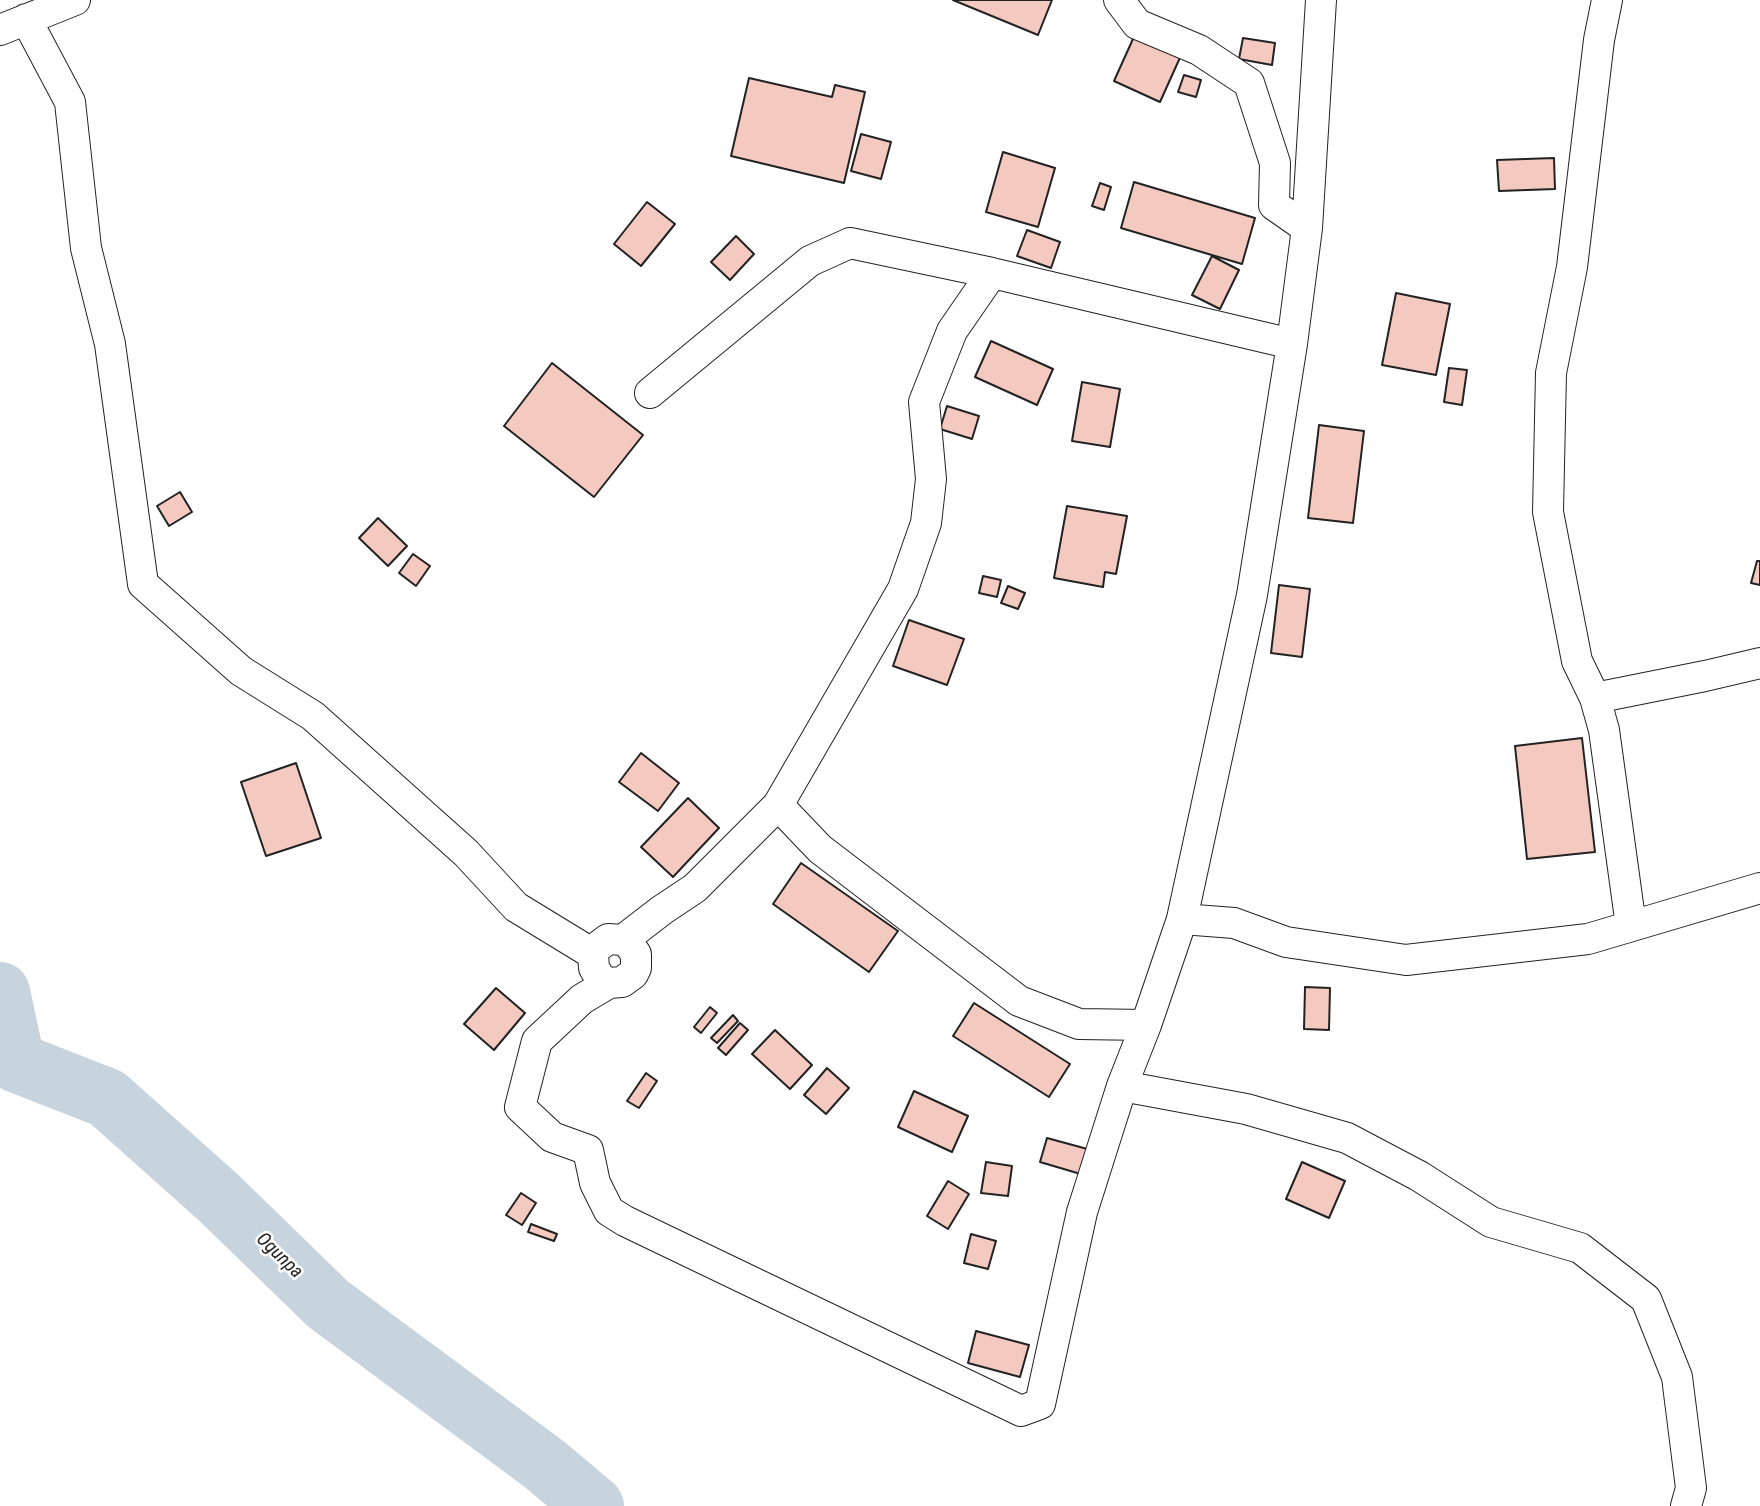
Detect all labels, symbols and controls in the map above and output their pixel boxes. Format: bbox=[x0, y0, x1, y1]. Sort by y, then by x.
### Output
water label: Ogunpa bbox=[251, 1228, 307, 1284]

